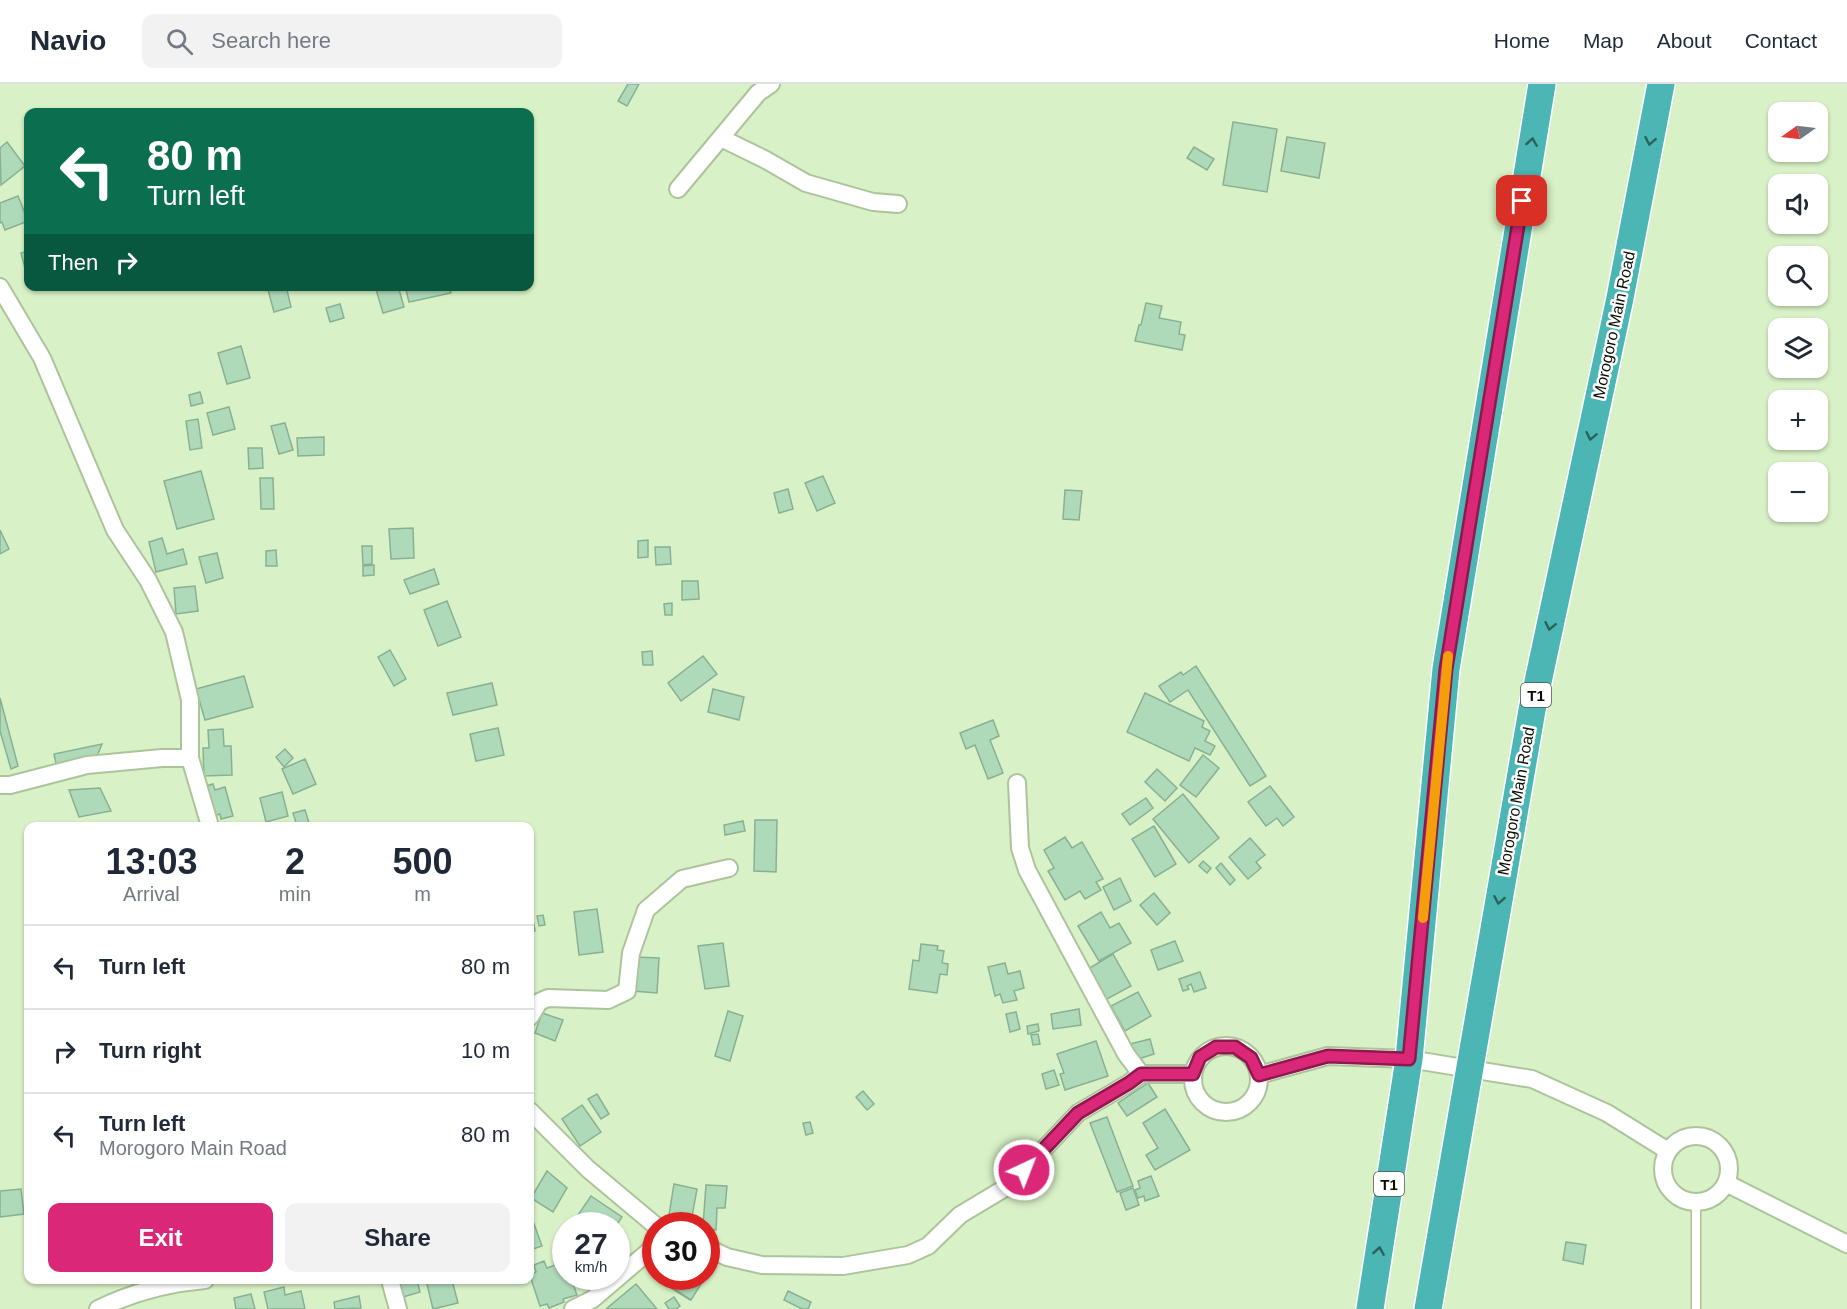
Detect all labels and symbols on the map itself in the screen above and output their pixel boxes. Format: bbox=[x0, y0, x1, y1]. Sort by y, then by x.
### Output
north arrow bbox=[1768, 102, 1828, 162]
one-way arrow bbox=[1644, 136, 1657, 146]
one-way arrow bbox=[1525, 138, 1538, 148]
pin bbox=[1496, 175, 1547, 226]
street label: Morogoro Main Road bbox=[1590, 250, 1638, 400]
one-way arrow bbox=[1585, 430, 1598, 440]
one-way arrow bbox=[1544, 621, 1557, 631]
road number: T1 bbox=[1521, 683, 1551, 707]
street label: Morogoro Main Road bbox=[1495, 726, 1537, 876]
one-way arrow bbox=[1493, 895, 1506, 905]
position arrow bbox=[992, 1138, 1056, 1202]
road number: T1 bbox=[1374, 1172, 1404, 1196]
speed limit sign: 30 bbox=[642, 1212, 720, 1290]
one-way arrow bbox=[1372, 1247, 1384, 1256]

